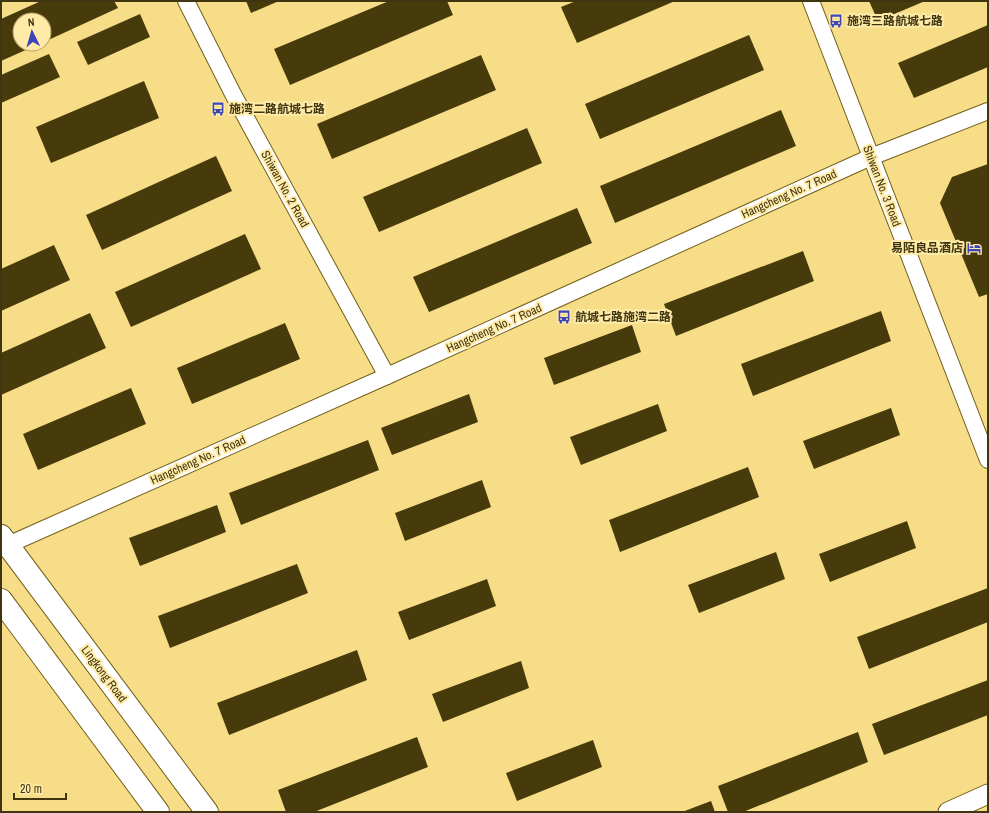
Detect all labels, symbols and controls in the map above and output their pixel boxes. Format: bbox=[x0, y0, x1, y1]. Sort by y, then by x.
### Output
north arrow bbox=[12, 12, 52, 52]
bus stop icon: 施湾三路航城七路 bbox=[828, 13, 844, 29]
place label: 施湾三路航城七路 bbox=[847, 13, 943, 29]
text: N bbox=[27, 15, 35, 29]
bus stop icon: 施湾二路航城七路 bbox=[210, 101, 226, 117]
place label: 施湾二路航城七路 bbox=[229, 101, 325, 117]
street label: Shiwan No. 3 Road bbox=[859, 143, 905, 229]
street label: Shiwan No. 2 Road bbox=[257, 148, 313, 230]
street label: Hangcheng No. 7 Road bbox=[739, 166, 839, 222]
place label: 易陌良品酒店 bbox=[891, 240, 963, 256]
hotel icon: 易陌良品酒店 bbox=[966, 240, 982, 256]
street label: Hangcheng No. 7 Road bbox=[444, 300, 544, 356]
bus stop icon: 航城七路施湾二路 bbox=[556, 309, 572, 325]
place label: 航城七路施湾二路 bbox=[575, 309, 671, 325]
street label: Hangcheng No. 7 Road bbox=[148, 432, 248, 488]
street label: Lingkong Road bbox=[78, 643, 130, 705]
scale bar bbox=[14, 775, 66, 801]
text: 20 m bbox=[20, 781, 42, 797]

